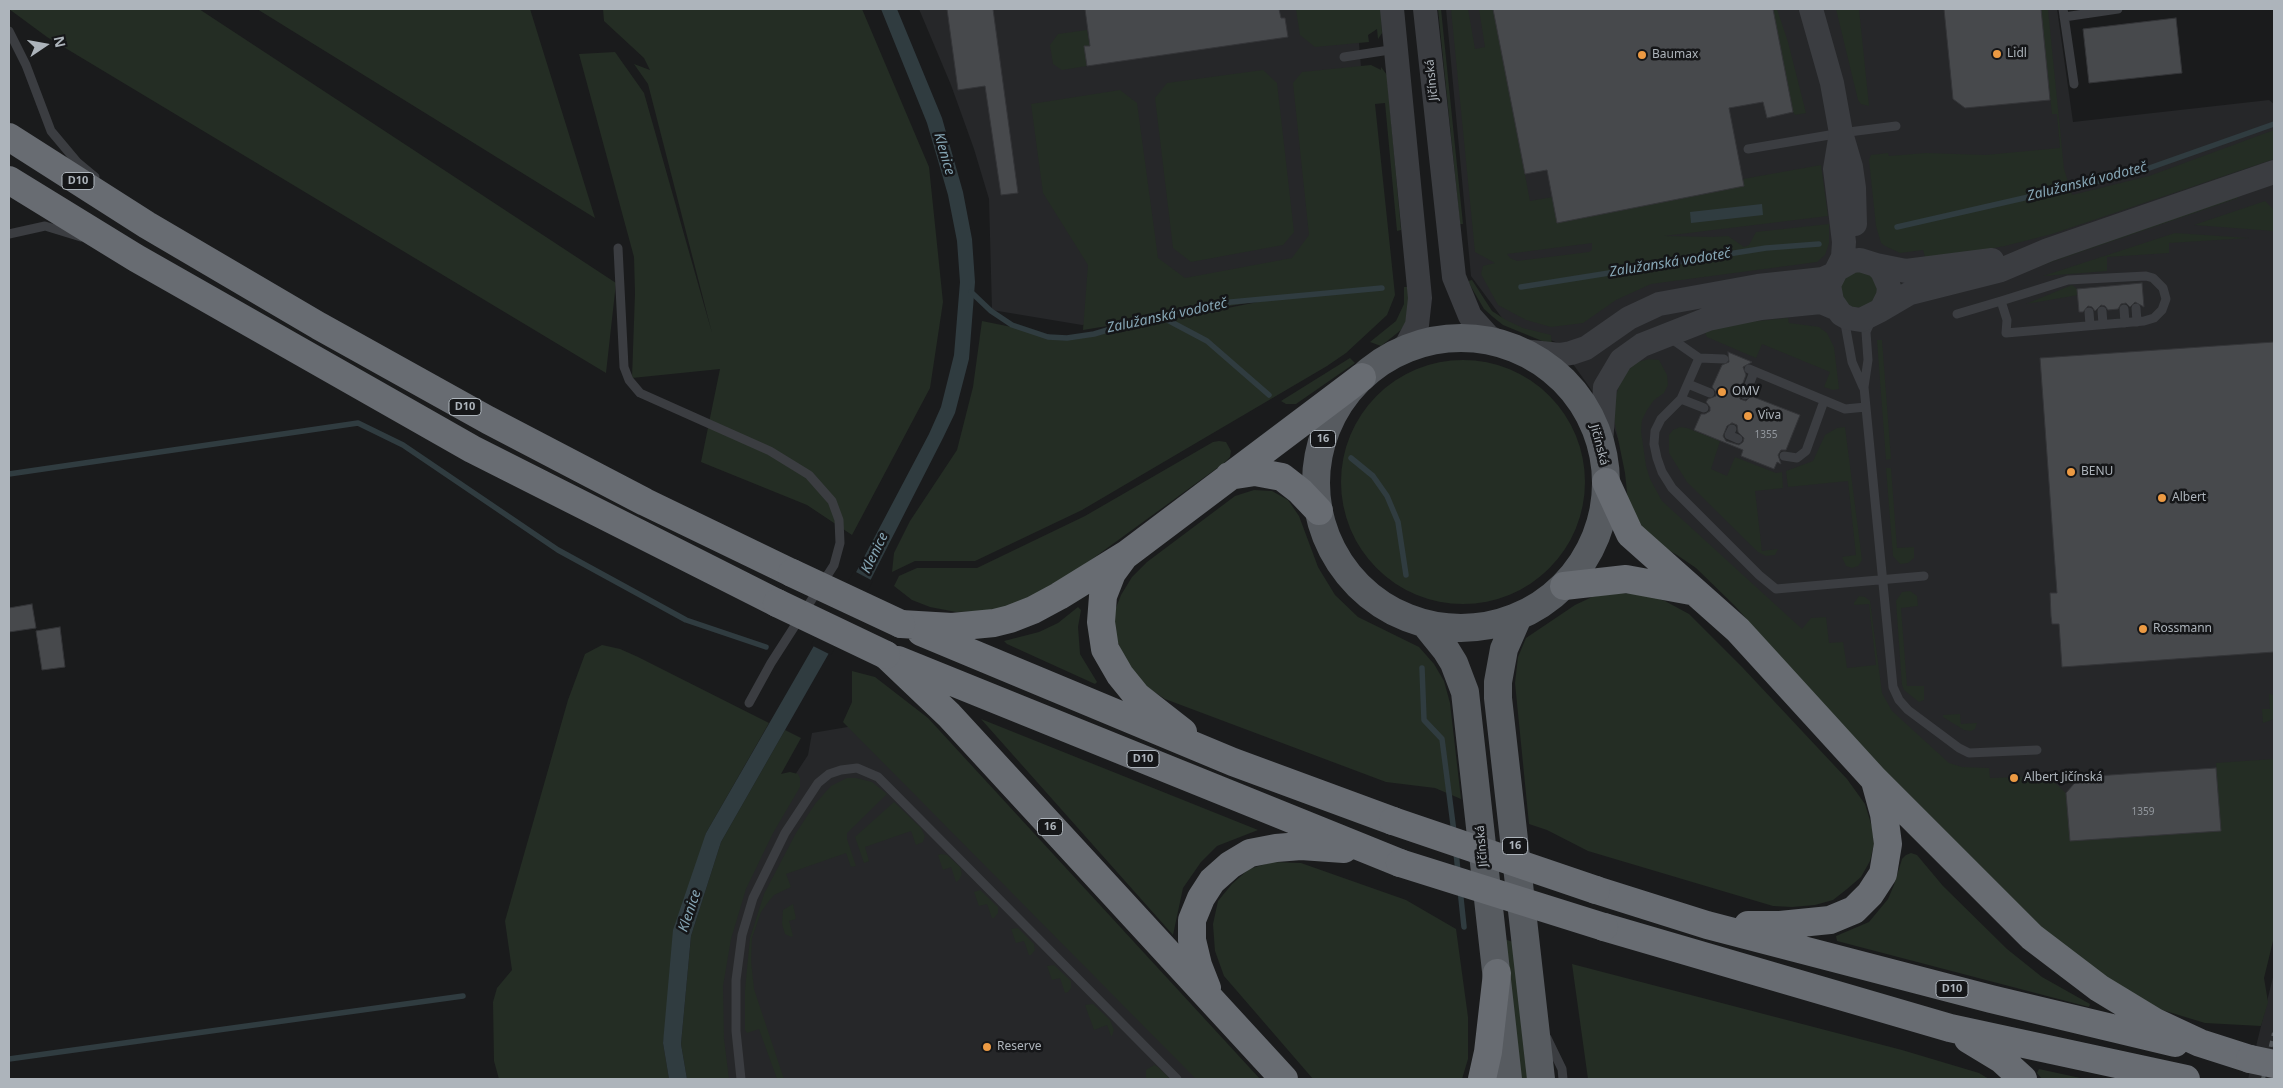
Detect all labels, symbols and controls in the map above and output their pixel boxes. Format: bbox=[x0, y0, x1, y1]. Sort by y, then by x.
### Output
north arrow bbox=[20, 20, 70, 70]
text: N bbox=[50, 34, 71, 49]
place label: Lidl bbox=[2007, 47, 2027, 61]
place label: Baumax bbox=[1652, 48, 1698, 62]
marker: Lidl bbox=[1991, 48, 2003, 60]
marker: Baumax bbox=[1636, 49, 1648, 61]
street label: Jičínská bbox=[1423, 59, 1441, 101]
water label: Klenice bbox=[930, 131, 958, 177]
water label: Zalužanská vodoteč bbox=[2026, 159, 2148, 205]
road number: D10 bbox=[62, 172, 94, 190]
water label: Zalužanská vodoteč bbox=[1608, 245, 1732, 281]
water label: Zalužanská vodoteč bbox=[1105, 295, 1229, 337]
place label: OMV bbox=[1732, 385, 1759, 399]
marker: OMV bbox=[1716, 386, 1728, 398]
road number: D10 bbox=[449, 398, 481, 416]
place label: Viva bbox=[1758, 409, 1781, 423]
marker: Viva bbox=[1742, 410, 1754, 422]
street label: Jičínská bbox=[1587, 423, 1611, 467]
house number: 1355 bbox=[1755, 429, 1777, 441]
road number: 16 bbox=[1310, 430, 1336, 448]
place label: BENU bbox=[2081, 465, 2113, 479]
marker: BENU bbox=[2065, 466, 2077, 478]
place label: Albert bbox=[2172, 491, 2206, 505]
marker: Albert bbox=[2156, 492, 2168, 504]
water label: Klenice bbox=[858, 530, 892, 576]
place label: Rossmann bbox=[2153, 622, 2212, 636]
marker: Rossmann bbox=[2137, 623, 2149, 635]
road number: D10 bbox=[1127, 751, 1159, 768]
place label: Albert Jičínská bbox=[2024, 771, 2103, 785]
marker: Albert Jičínská bbox=[2008, 772, 2020, 784]
house number: 1359 bbox=[2132, 806, 2154, 818]
road number: 16 bbox=[1038, 819, 1062, 836]
street label: Jičínská bbox=[1473, 825, 1491, 867]
road number: 16 bbox=[1502, 838, 1528, 854]
water label: Klenice bbox=[675, 888, 705, 934]
road number: D10 bbox=[1936, 981, 1968, 998]
place label: Reserve bbox=[997, 1040, 1042, 1054]
marker: Reserve bbox=[981, 1041, 993, 1053]

